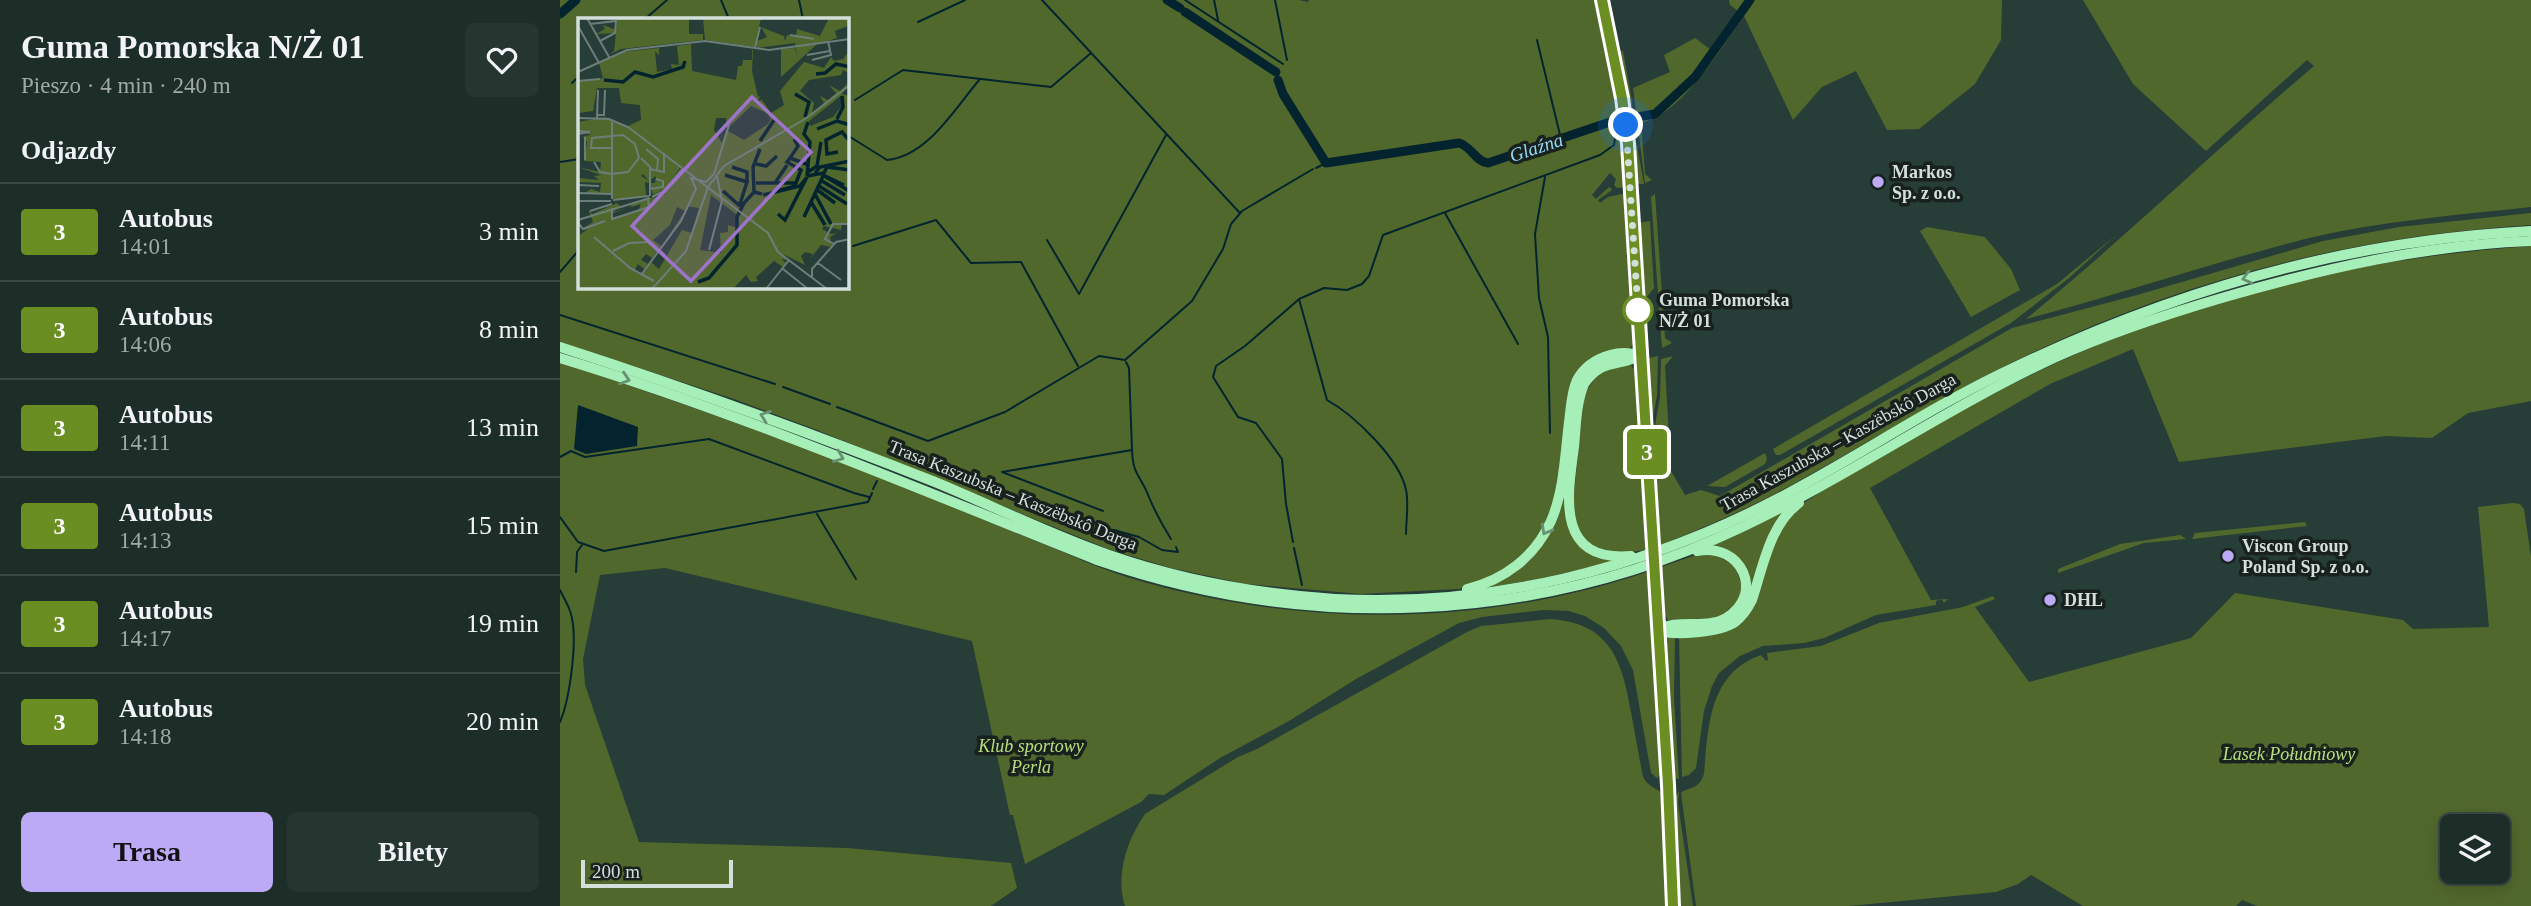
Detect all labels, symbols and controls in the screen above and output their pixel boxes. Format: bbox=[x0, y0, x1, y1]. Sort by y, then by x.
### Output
inset map bbox=[578, 18, 849, 289]
button: heart bbox=[465, 23, 539, 97]
text: Guma Pomorska N/Ż 01 bbox=[21, 29, 365, 65]
text: Pieszo · 4 min · 240 m bbox=[21, 73, 231, 98]
your location bbox=[1608, 107, 1643, 142]
water label: Glaźna bbox=[1507, 129, 1566, 166]
text: Odjazdy bbox=[21, 136, 116, 165]
place label: Markos Sp. z o.o. bbox=[1892, 162, 1961, 203]
marker: Markos Sp. z o.o. bbox=[1870, 174, 1886, 190]
text: Autobus bbox=[119, 204, 213, 233]
text: 3 min bbox=[479, 217, 539, 246]
text: 3 bbox=[54, 219, 66, 245]
text: 14:01 bbox=[119, 234, 171, 259]
one-way arrow bbox=[2241, 270, 2253, 284]
place label: Guma Pomorska N/Ż 01 bbox=[1659, 290, 1790, 331]
marker: Guma Pomorska N/Ż 01 bbox=[1623, 295, 1653, 325]
text: Autobus bbox=[119, 302, 213, 331]
text: 8 min bbox=[479, 315, 539, 344]
text: 3 bbox=[54, 317, 66, 343]
text: 14:06 bbox=[119, 332, 171, 357]
street label: Trasa Kaszubska – Kaszëbskô Darga bbox=[1717, 369, 1959, 515]
one-way arrow bbox=[618, 371, 631, 385]
text: Autobus bbox=[119, 400, 213, 429]
one-way arrow bbox=[759, 411, 771, 425]
text: 13 min bbox=[466, 413, 539, 442]
text: 3 bbox=[54, 415, 66, 441]
line badge: 3 bbox=[1624, 429, 1670, 475]
text: 14:11 bbox=[119, 430, 171, 455]
street label: Trasa Kaszubska – Kaszëbskô Darga bbox=[886, 436, 1140, 554]
text: 3 bbox=[1641, 439, 1653, 465]
one-way arrow bbox=[832, 448, 844, 462]
text: Autobus bbox=[119, 498, 213, 527]
text: 15 min bbox=[466, 511, 539, 540]
text: 3 bbox=[54, 513, 66, 539]
one-way arrow bbox=[1541, 522, 1554, 535]
text: 14:13 bbox=[119, 528, 171, 553]
place label: Viscon Group Poland Sp. z o.o. bbox=[2242, 536, 2369, 577]
marker: Viscon Group Poland Sp. z o.o. bbox=[2220, 548, 2236, 564]
place label: DHL bbox=[2064, 590, 2103, 610]
marker: DHL bbox=[2042, 592, 2058, 608]
text: Autobus bbox=[119, 596, 213, 625]
text: 19 min bbox=[466, 609, 539, 638]
text: 3 bbox=[54, 611, 66, 637]
text: 14:17 bbox=[119, 626, 171, 651]
text: Autobus bbox=[119, 694, 213, 723]
text: 20 min bbox=[466, 707, 539, 736]
text: 3 bbox=[54, 709, 66, 735]
text: 14:18 bbox=[119, 724, 171, 749]
park label: Klub sportowy Perla bbox=[977, 736, 1084, 777]
park label: Lasek Południowy bbox=[2222, 744, 2355, 764]
button: Trasa bbox=[21, 812, 273, 892]
button: Bilety bbox=[287, 812, 539, 892]
map controls bbox=[2440, 814, 2510, 884]
button: layers bbox=[2440, 814, 2510, 884]
scale bar bbox=[581, 857, 733, 889]
text: 200 m bbox=[592, 861, 640, 882]

